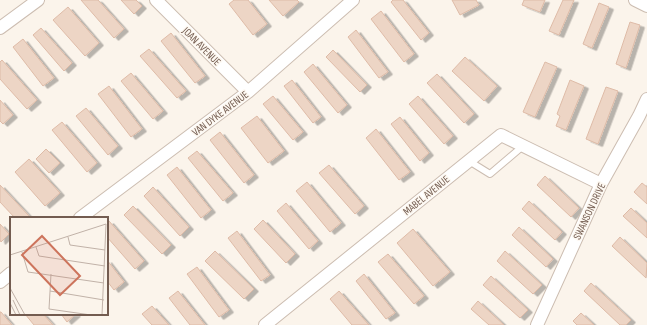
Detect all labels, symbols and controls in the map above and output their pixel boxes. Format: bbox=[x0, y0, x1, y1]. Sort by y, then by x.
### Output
street label: JOAN AVENUE bbox=[179, 24, 224, 68]
street label: VAN DYKE AVENUE bbox=[190, 88, 251, 139]
street label: MABEL AVENUE bbox=[400, 173, 452, 218]
street label: SWANSON DRIVE bbox=[571, 181, 608, 242]
inset map bbox=[10, 217, 108, 315]

